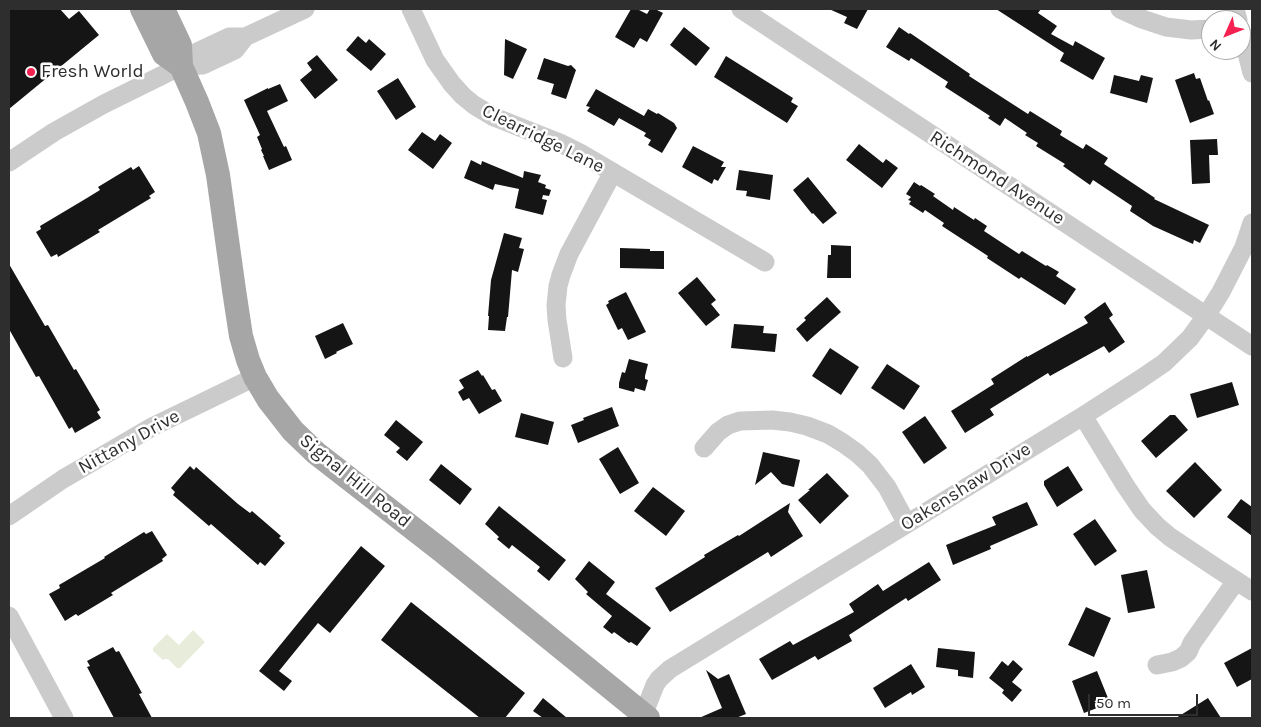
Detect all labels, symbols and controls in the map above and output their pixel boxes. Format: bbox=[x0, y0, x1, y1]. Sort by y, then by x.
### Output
north arrow bbox=[1201, 10, 1251, 60]
text: N bbox=[1206, 36, 1225, 55]
place label: Fresh World bbox=[41, 61, 144, 83]
marker: Fresh World bbox=[25, 66, 37, 78]
street label: Clearridge Lane bbox=[478, 100, 608, 178]
street label: Richmond Avenue bbox=[925, 126, 1069, 230]
street label: Nittany Drive bbox=[74, 405, 184, 479]
street label: Signal Hill Road bbox=[295, 429, 415, 533]
street label: Oakenshaw Drive bbox=[897, 438, 1035, 536]
scale bar bbox=[1091, 684, 1201, 716]
text: 50 m bbox=[1096, 694, 1131, 712]

